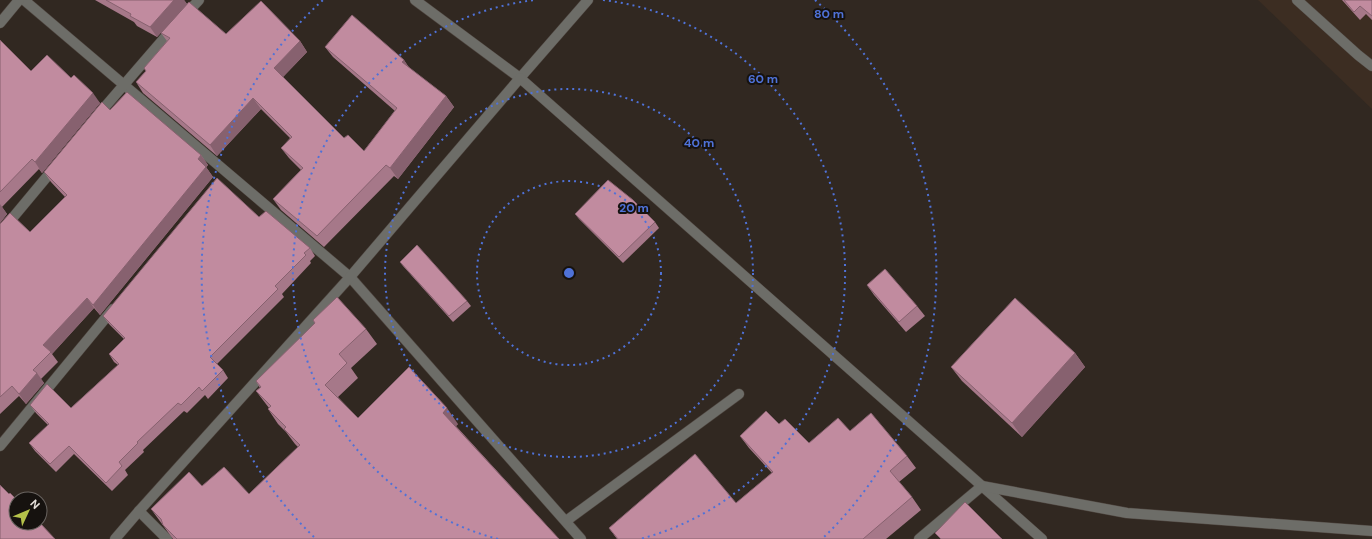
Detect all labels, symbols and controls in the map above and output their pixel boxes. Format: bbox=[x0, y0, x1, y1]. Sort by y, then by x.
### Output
text: 80 m bbox=[814, 6, 844, 22]
text: 60 m bbox=[748, 71, 778, 87]
text: 40 m bbox=[684, 135, 714, 151]
text: 20 m bbox=[619, 200, 649, 216]
centre of rings bbox=[562, 266, 576, 280]
north arrow bbox=[8, 491, 48, 531]
text: N bbox=[27, 496, 43, 512]

